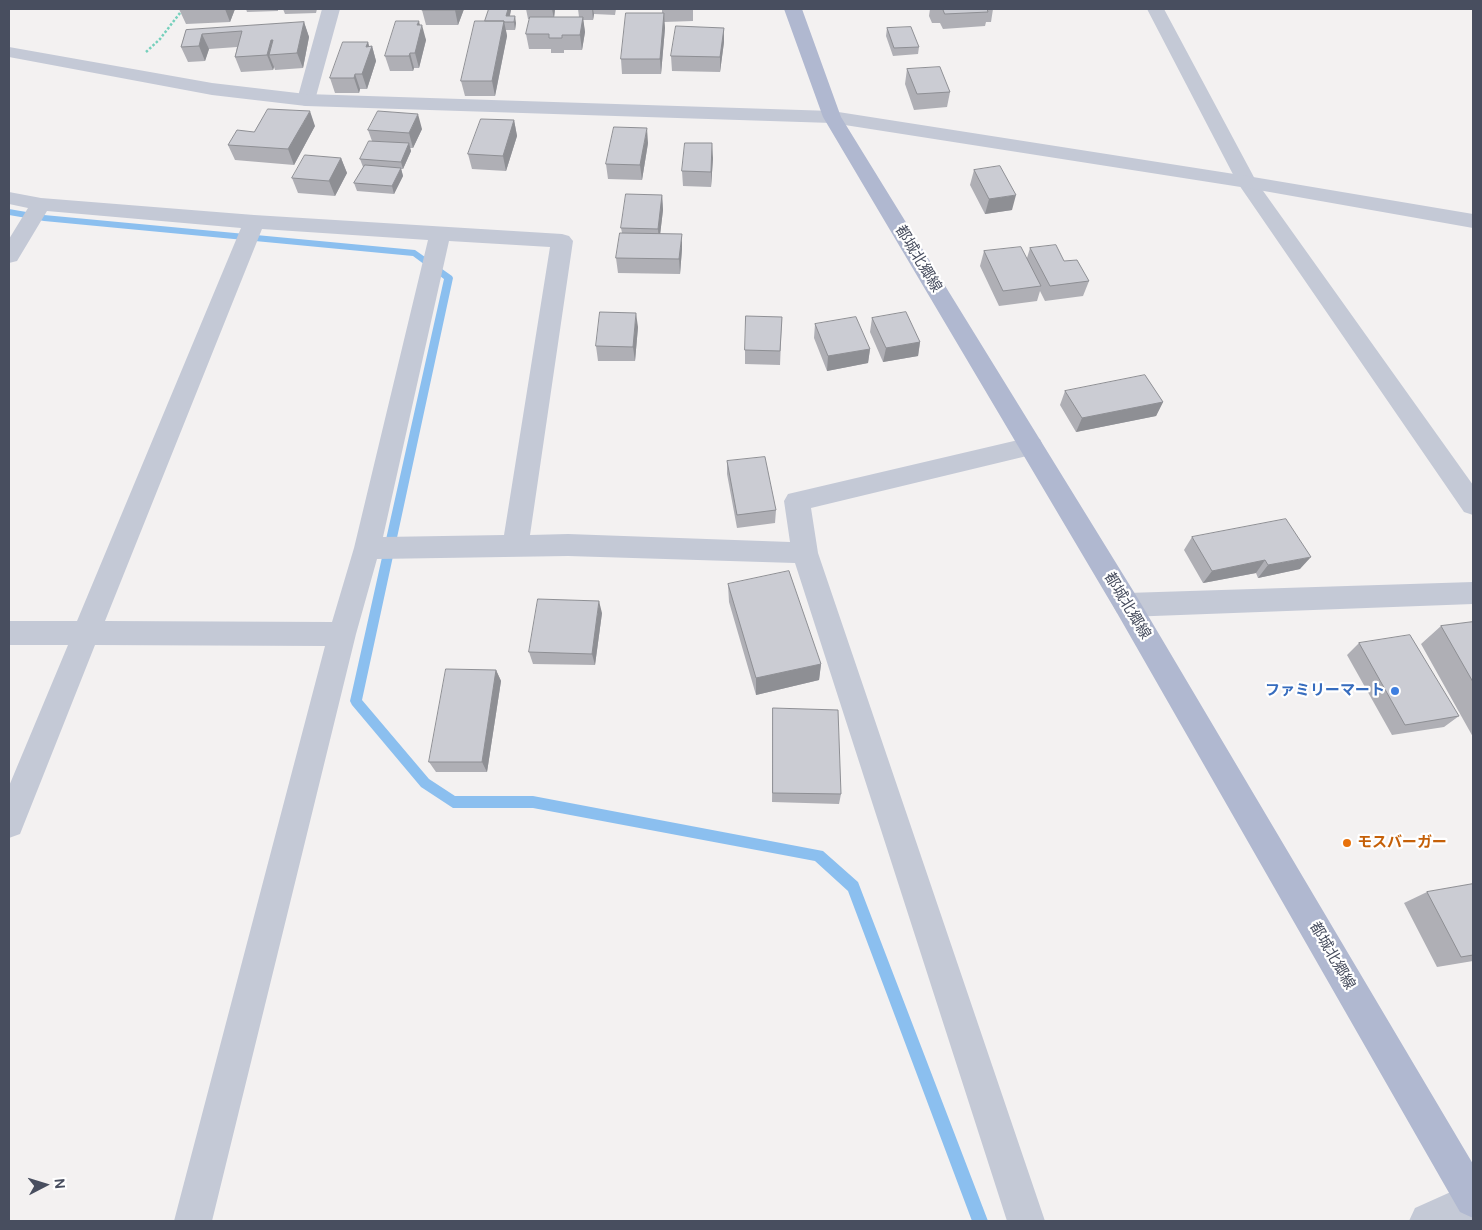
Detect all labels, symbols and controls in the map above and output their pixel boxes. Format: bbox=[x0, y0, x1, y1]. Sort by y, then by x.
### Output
street label: 都城北郷線 bbox=[891, 222, 945, 296]
street label: 都城北郷線 bbox=[1100, 569, 1154, 643]
place label: ファミリーマート bbox=[1265, 682, 1385, 700]
marker: ファミリーマート bbox=[1389, 685, 1401, 697]
place label: モスバーガー bbox=[1357, 834, 1447, 852]
marker: モスバーガー bbox=[1341, 837, 1353, 849]
street label: 都城北郷線 bbox=[1305, 919, 1359, 993]
north arrow bbox=[20, 1160, 70, 1210]
text: N bbox=[51, 1178, 69, 1190]

